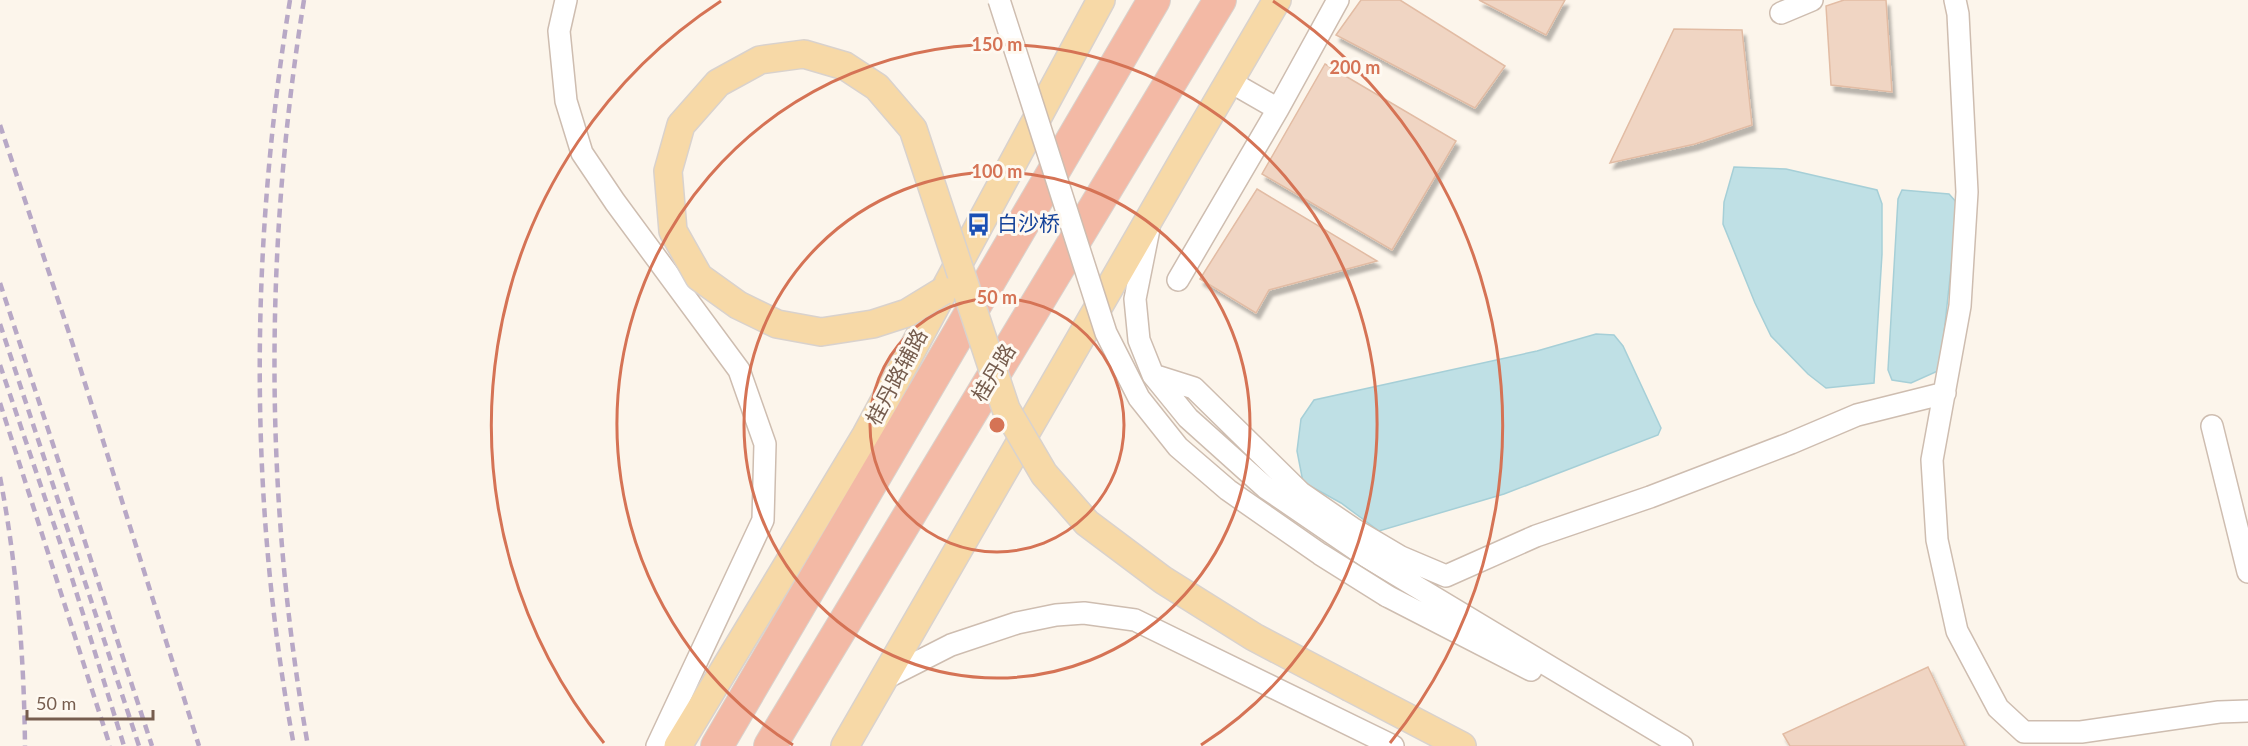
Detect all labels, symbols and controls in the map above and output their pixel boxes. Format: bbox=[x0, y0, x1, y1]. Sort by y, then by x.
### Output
text: 150 m bbox=[972, 33, 1022, 55]
text: 200 m bbox=[1330, 56, 1380, 78]
text: 100 m bbox=[972, 160, 1022, 182]
place label: 白沙桥 bbox=[997, 210, 1060, 235]
bus stop icon: 白沙桥 bbox=[966, 211, 992, 237]
text: 50 m bbox=[977, 286, 1017, 308]
street label: 桂丹路辅路 bbox=[860, 324, 931, 429]
street label: 桂丹路 bbox=[966, 339, 1020, 406]
centre of rings bbox=[987, 415, 1007, 435]
scale bar bbox=[27, 683, 153, 721]
text: 50 m bbox=[36, 692, 76, 714]

